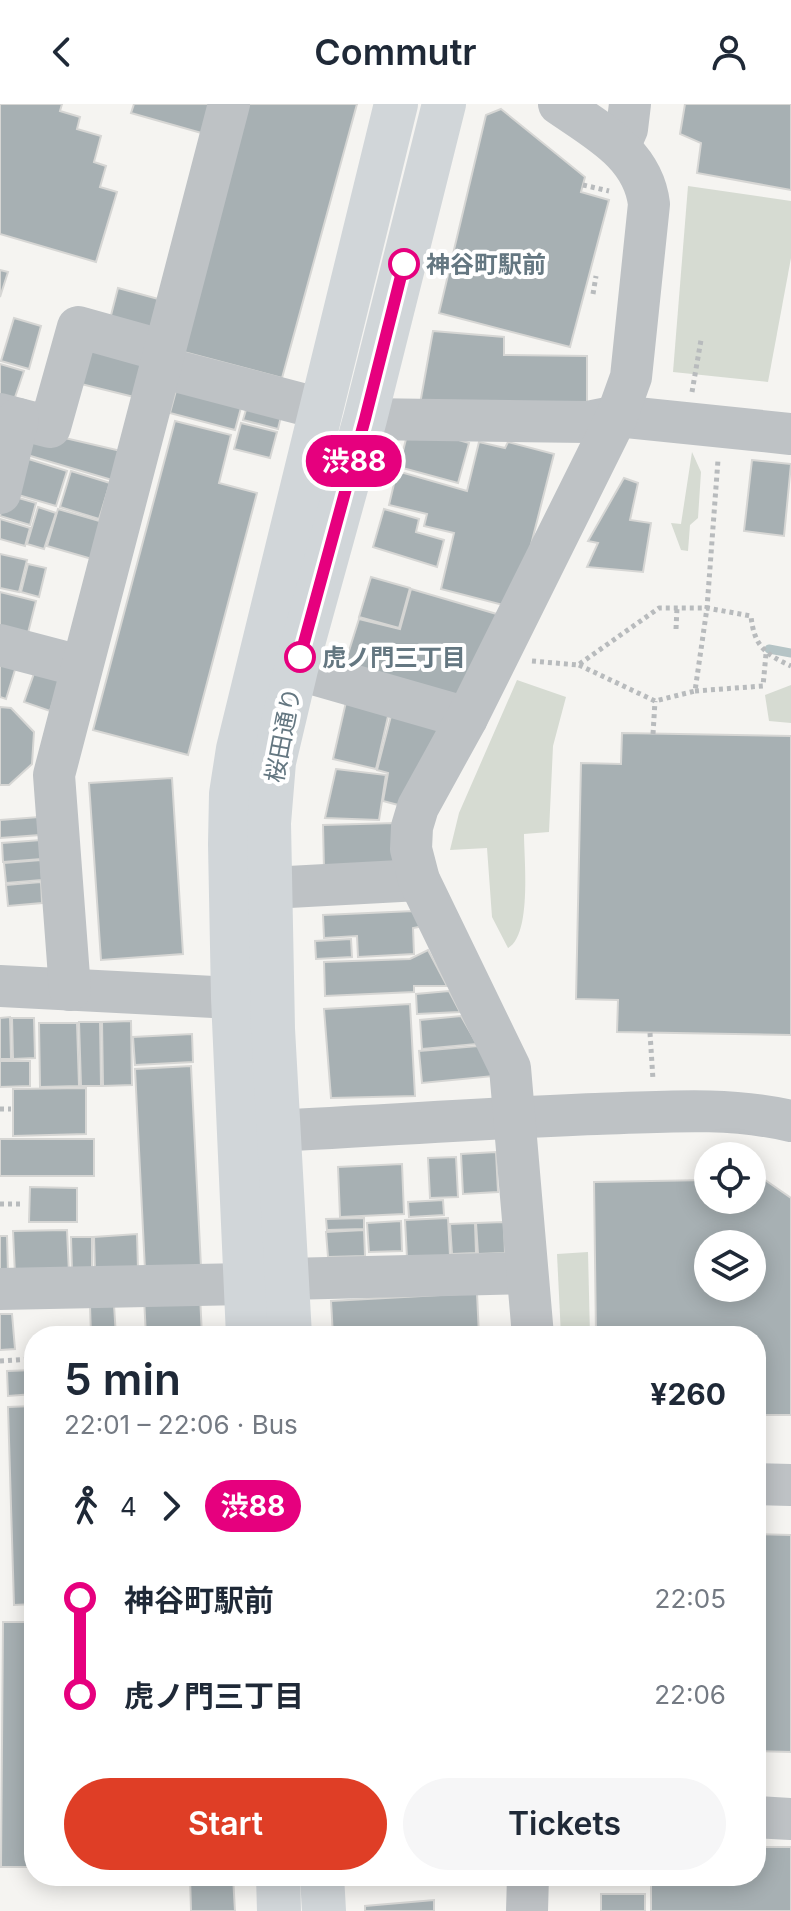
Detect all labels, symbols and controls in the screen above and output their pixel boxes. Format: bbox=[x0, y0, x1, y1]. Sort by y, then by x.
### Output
icon: back bbox=[40, 30, 84, 74]
text: Commutr bbox=[314, 30, 477, 74]
icon: person bbox=[707, 30, 751, 74]
marker: 神谷町駅前 bbox=[389, 249, 419, 279]
place label: 神谷町駅前 bbox=[426, 250, 546, 279]
line badge: 渋88 bbox=[308, 435, 400, 487]
text: 渋88 bbox=[322, 444, 386, 478]
marker: 虎ノ門三丁目 bbox=[285, 642, 315, 672]
place label: 虎ノ門三丁目 bbox=[322, 643, 466, 672]
street label: 桜田通り bbox=[260, 685, 306, 785]
map controls bbox=[694, 1142, 766, 1302]
button: locate bbox=[694, 1142, 766, 1214]
button: layers bbox=[694, 1230, 766, 1302]
text: 5 min bbox=[64, 1352, 181, 1406]
text: ¥260 bbox=[650, 1376, 726, 1412]
text: 22:01 – 22:06 · Bus bbox=[64, 1409, 298, 1440]
icon: walk bbox=[64, 1484, 108, 1528]
icon: forward bbox=[149, 1484, 193, 1528]
text: 渋88 bbox=[221, 1489, 285, 1523]
text: 4 bbox=[120, 1491, 137, 1522]
text: 神谷町駅前 bbox=[124, 1582, 274, 1618]
text: 22:05 bbox=[655, 1583, 726, 1614]
text: 虎ノ門三丁目 bbox=[124, 1678, 304, 1714]
text: 22:06 bbox=[654, 1679, 726, 1710]
button: Start bbox=[64, 1778, 387, 1870]
button: Tickets bbox=[403, 1778, 726, 1870]

